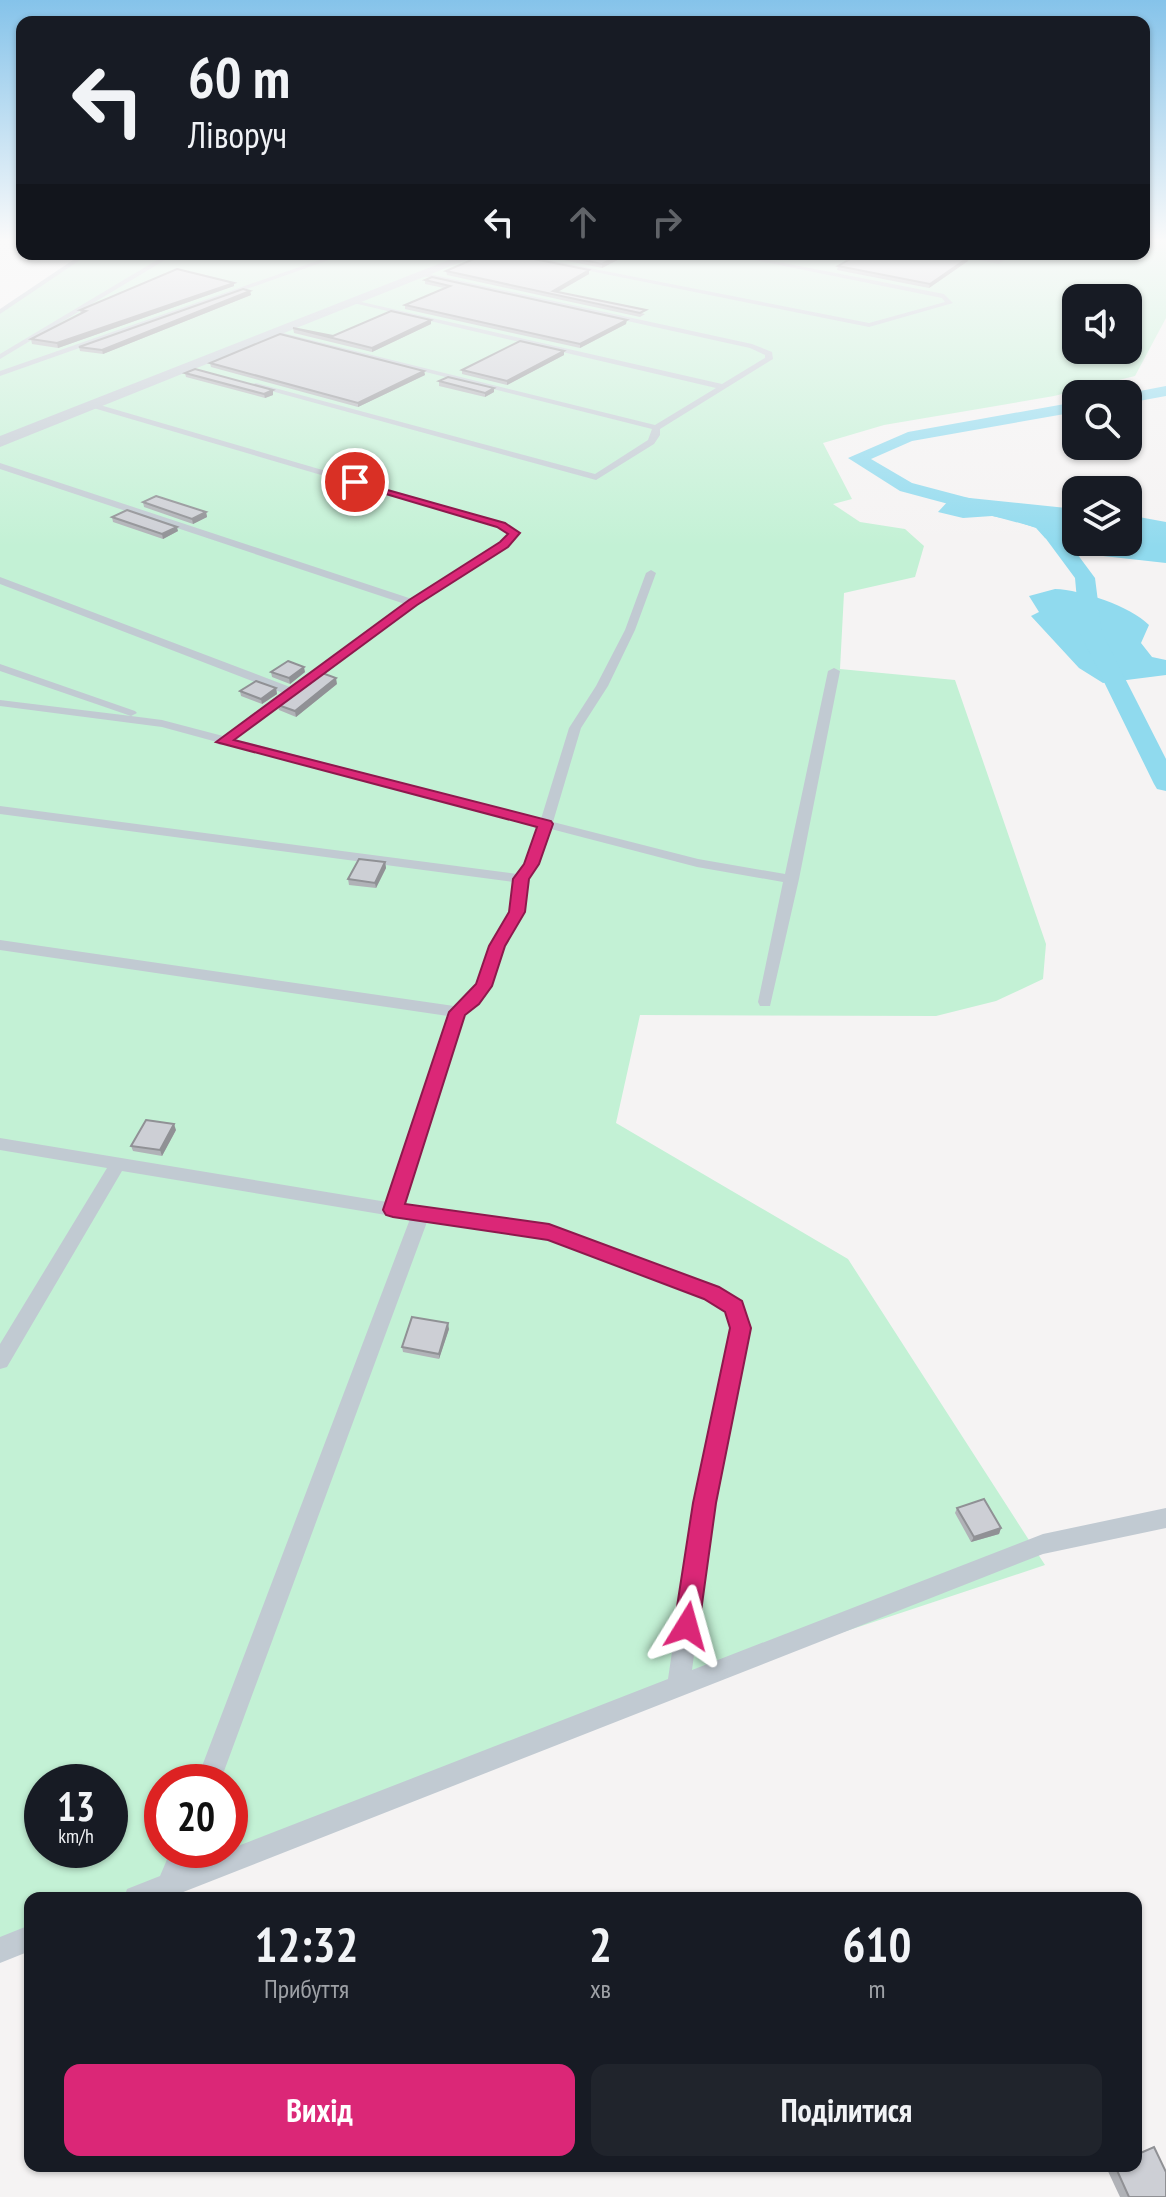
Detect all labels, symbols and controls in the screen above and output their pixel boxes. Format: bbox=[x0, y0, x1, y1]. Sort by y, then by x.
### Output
text: 60 m bbox=[188, 41, 290, 113]
icon: left bbox=[56, 48, 160, 152]
text: Ліворуч bbox=[188, 111, 287, 158]
icon: left bbox=[477, 200, 521, 244]
icon: ahead bbox=[561, 200, 605, 244]
icon: right bbox=[645, 200, 689, 244]
map controls bbox=[1062, 284, 1142, 556]
button: sound bbox=[1062, 284, 1142, 364]
button: search bbox=[1062, 380, 1142, 460]
pin bbox=[321, 448, 389, 516]
icon: arrive bbox=[333, 460, 377, 504]
button: layers bbox=[1062, 476, 1142, 556]
position arrow bbox=[645, 1584, 729, 1668]
speed limit sign: 20 bbox=[144, 1764, 248, 1868]
text: 13 bbox=[57, 1780, 95, 1832]
text: km/h bbox=[58, 1823, 94, 1849]
text: 12:32 bbox=[255, 1913, 358, 1975]
text: 2 bbox=[589, 1913, 612, 1975]
text: 610 bbox=[843, 1913, 911, 1975]
text: Прибуття bbox=[264, 1972, 349, 2005]
text: хв bbox=[590, 1972, 611, 2005]
text: m bbox=[869, 1972, 885, 2005]
button: Вихід bbox=[64, 2064, 575, 2156]
button: Поділитися bbox=[591, 2064, 1102, 2156]

